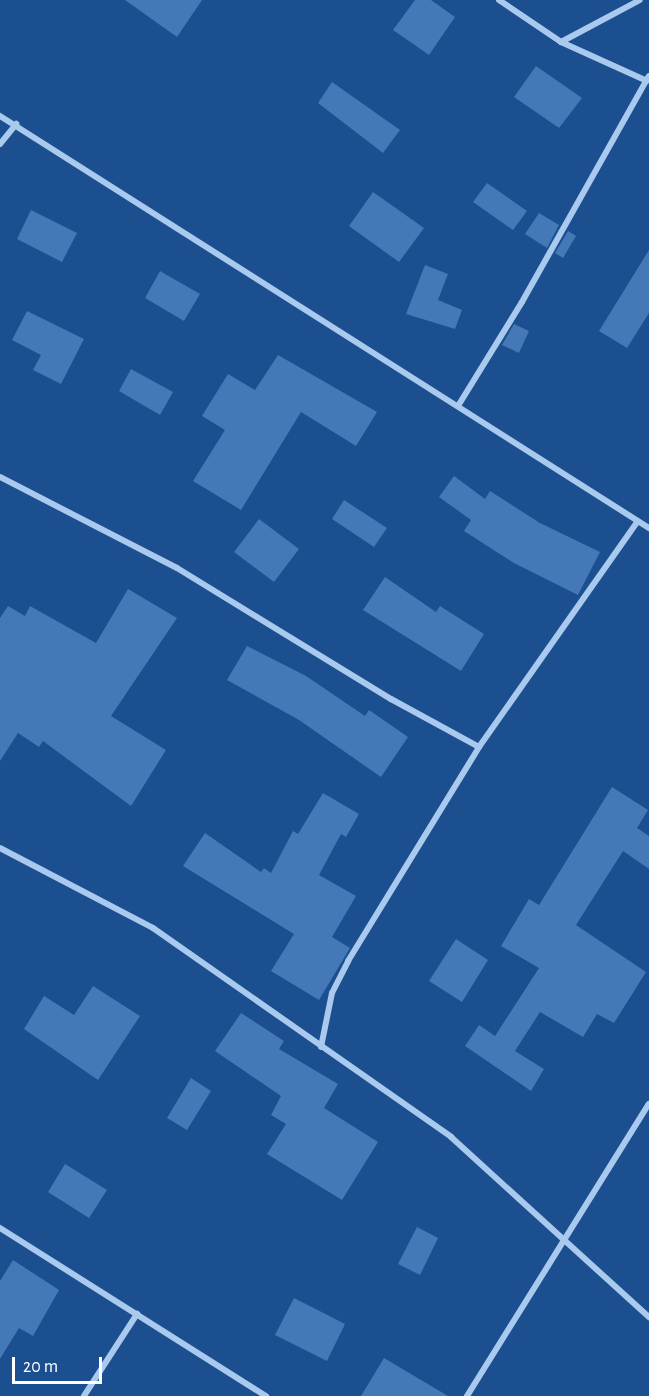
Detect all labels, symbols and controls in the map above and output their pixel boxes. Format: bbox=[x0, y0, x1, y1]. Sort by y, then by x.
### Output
scale bar bbox=[15, 1345, 105, 1383]
text: 20 m bbox=[23, 1358, 58, 1376]

